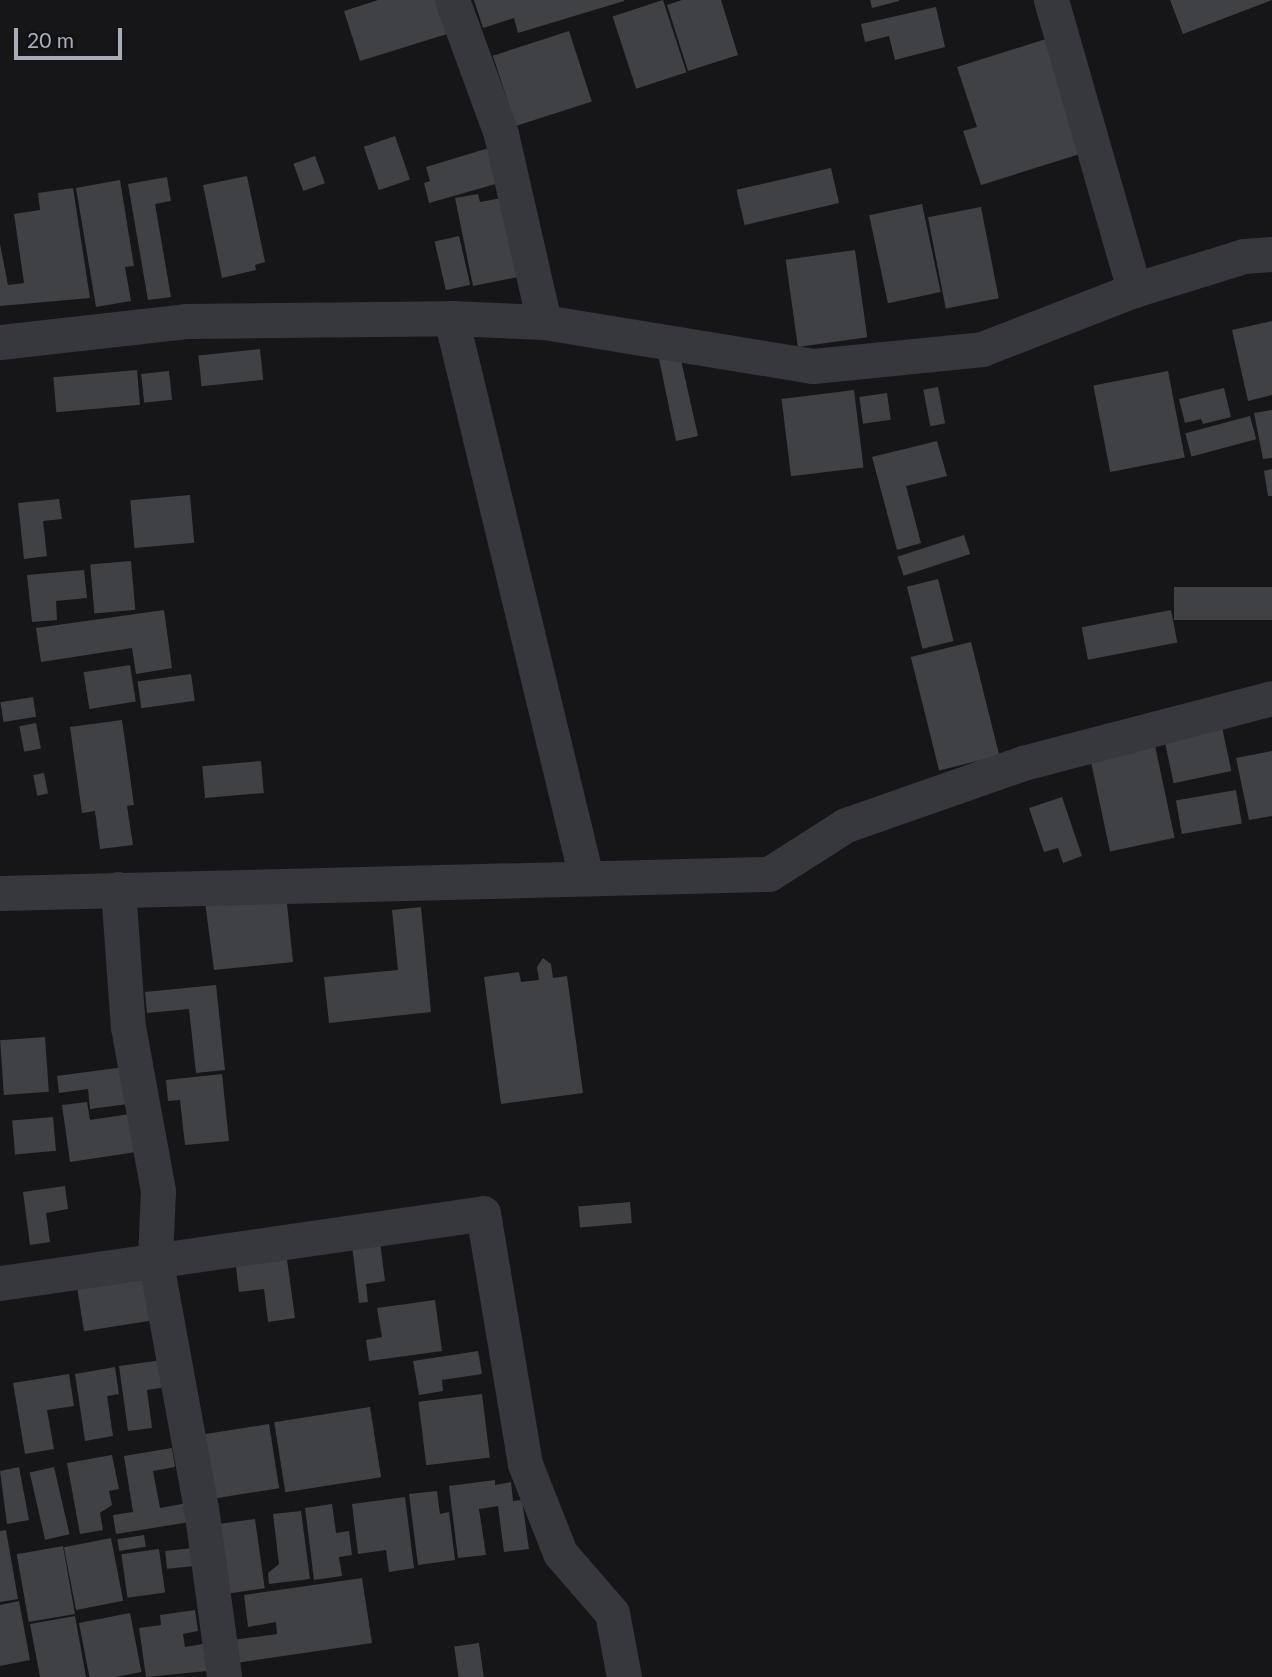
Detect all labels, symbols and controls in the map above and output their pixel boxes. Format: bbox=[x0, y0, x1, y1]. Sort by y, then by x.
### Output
scale bar bbox=[18, 14, 126, 58]
text: 20 m bbox=[27, 27, 74, 52]

